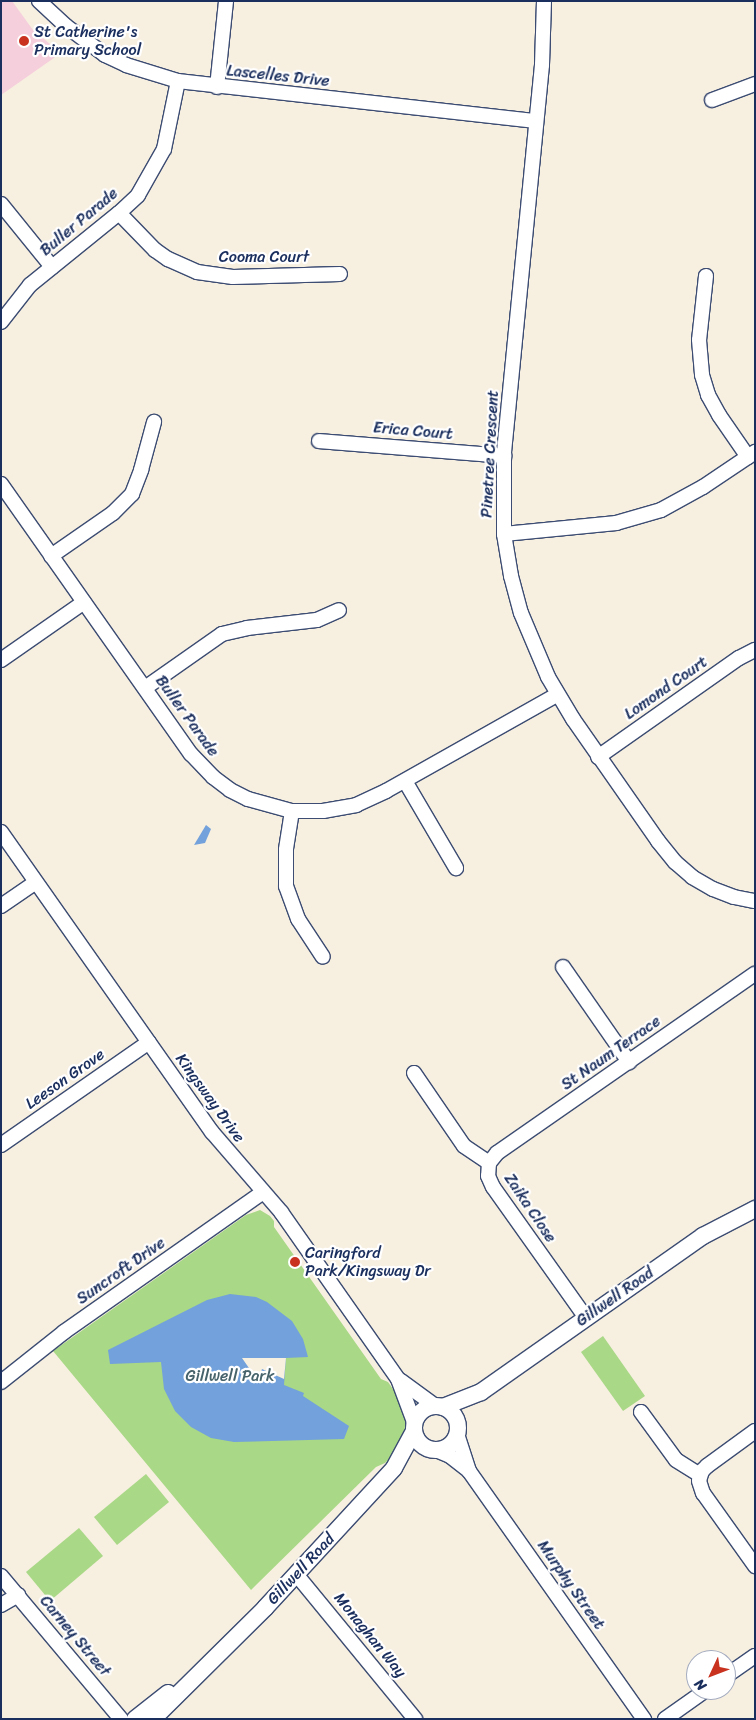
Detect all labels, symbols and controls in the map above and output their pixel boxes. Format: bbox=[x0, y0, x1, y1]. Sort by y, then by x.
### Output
place label: St Catherine's Primary School bbox=[34, 22, 141, 60]
marker: St Catherine's Primary School bbox=[18, 35, 30, 47]
street label: Lascelles Drive bbox=[226, 61, 330, 91]
street label: Buller Parade bbox=[36, 184, 122, 260]
street label: Cooma Court bbox=[219, 247, 309, 267]
street label: Pinetree Crescent bbox=[477, 389, 503, 519]
street label: Erica Court bbox=[372, 418, 454, 444]
street label: Lomond Court bbox=[621, 652, 711, 724]
street label: Buller Parade bbox=[151, 672, 223, 760]
street label: St Naum Terrace bbox=[557, 1011, 665, 1095]
street label: Leeson Grove bbox=[22, 1045, 108, 1113]
street label: Kingsway Drive bbox=[171, 1050, 249, 1146]
street label: Zaika Close bbox=[500, 1169, 560, 1247]
street label: Suncroft Drive bbox=[73, 1233, 169, 1309]
place label: Caringford Park/Kingsway Dr bbox=[305, 1243, 431, 1281]
marker: Caringford Park/Kingsway Dr bbox=[289, 1256, 301, 1268]
street label: Gillwell Road bbox=[572, 1263, 658, 1331]
park label: Gillwell Park bbox=[186, 1366, 274, 1386]
street label: Gillwell Road bbox=[263, 1529, 339, 1609]
street label: Murphy Street bbox=[533, 1537, 609, 1633]
street label: Monaghan Way bbox=[330, 1589, 410, 1681]
street label: Carney Street bbox=[35, 1591, 115, 1681]
north arrow bbox=[686, 1650, 736, 1700]
text: N bbox=[688, 1673, 713, 1697]

